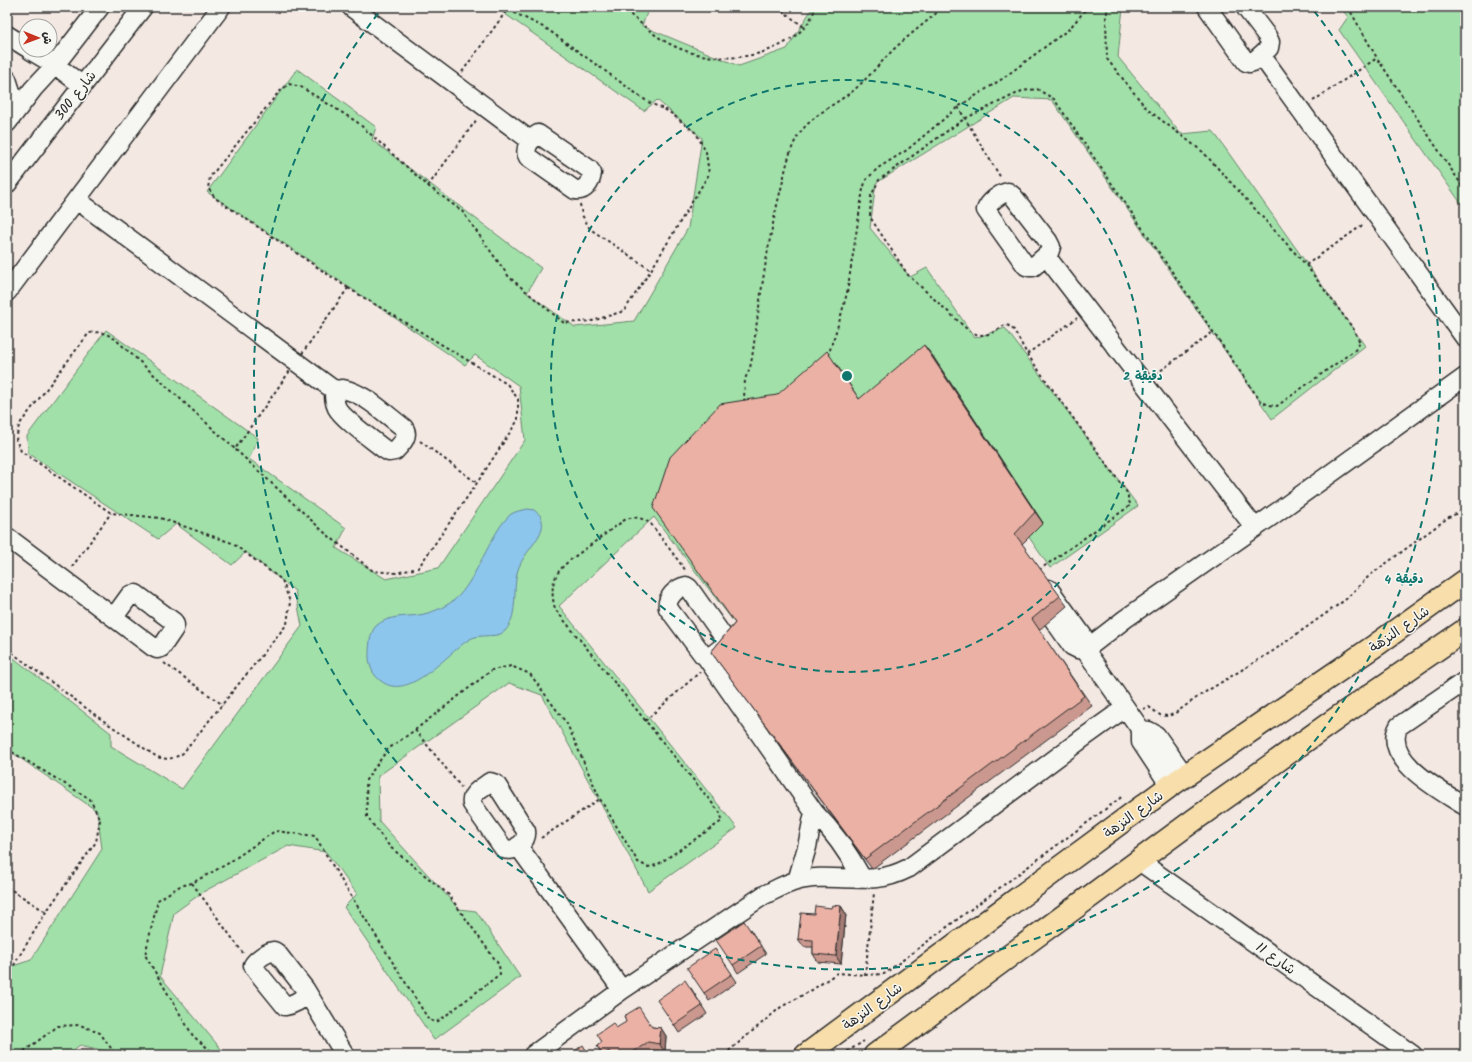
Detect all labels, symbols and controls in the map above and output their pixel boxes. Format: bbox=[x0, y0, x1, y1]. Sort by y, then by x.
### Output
north arrow bbox=[18, 18, 58, 58]
text: ش bbox=[38, 32, 56, 44]
street label: شارع 300 bbox=[49, 66, 102, 125]
text: 2 دقيقة bbox=[1123, 367, 1163, 386]
centre of rings bbox=[840, 369, 854, 383]
text: 4 دقيقة bbox=[1385, 570, 1424, 589]
street label: شارع النزهة bbox=[1365, 601, 1434, 659]
street label: شارع النزهة bbox=[1099, 785, 1168, 844]
street label: شارع 11 bbox=[1251, 937, 1300, 981]
street label: شارع النزهة bbox=[838, 977, 907, 1036]

